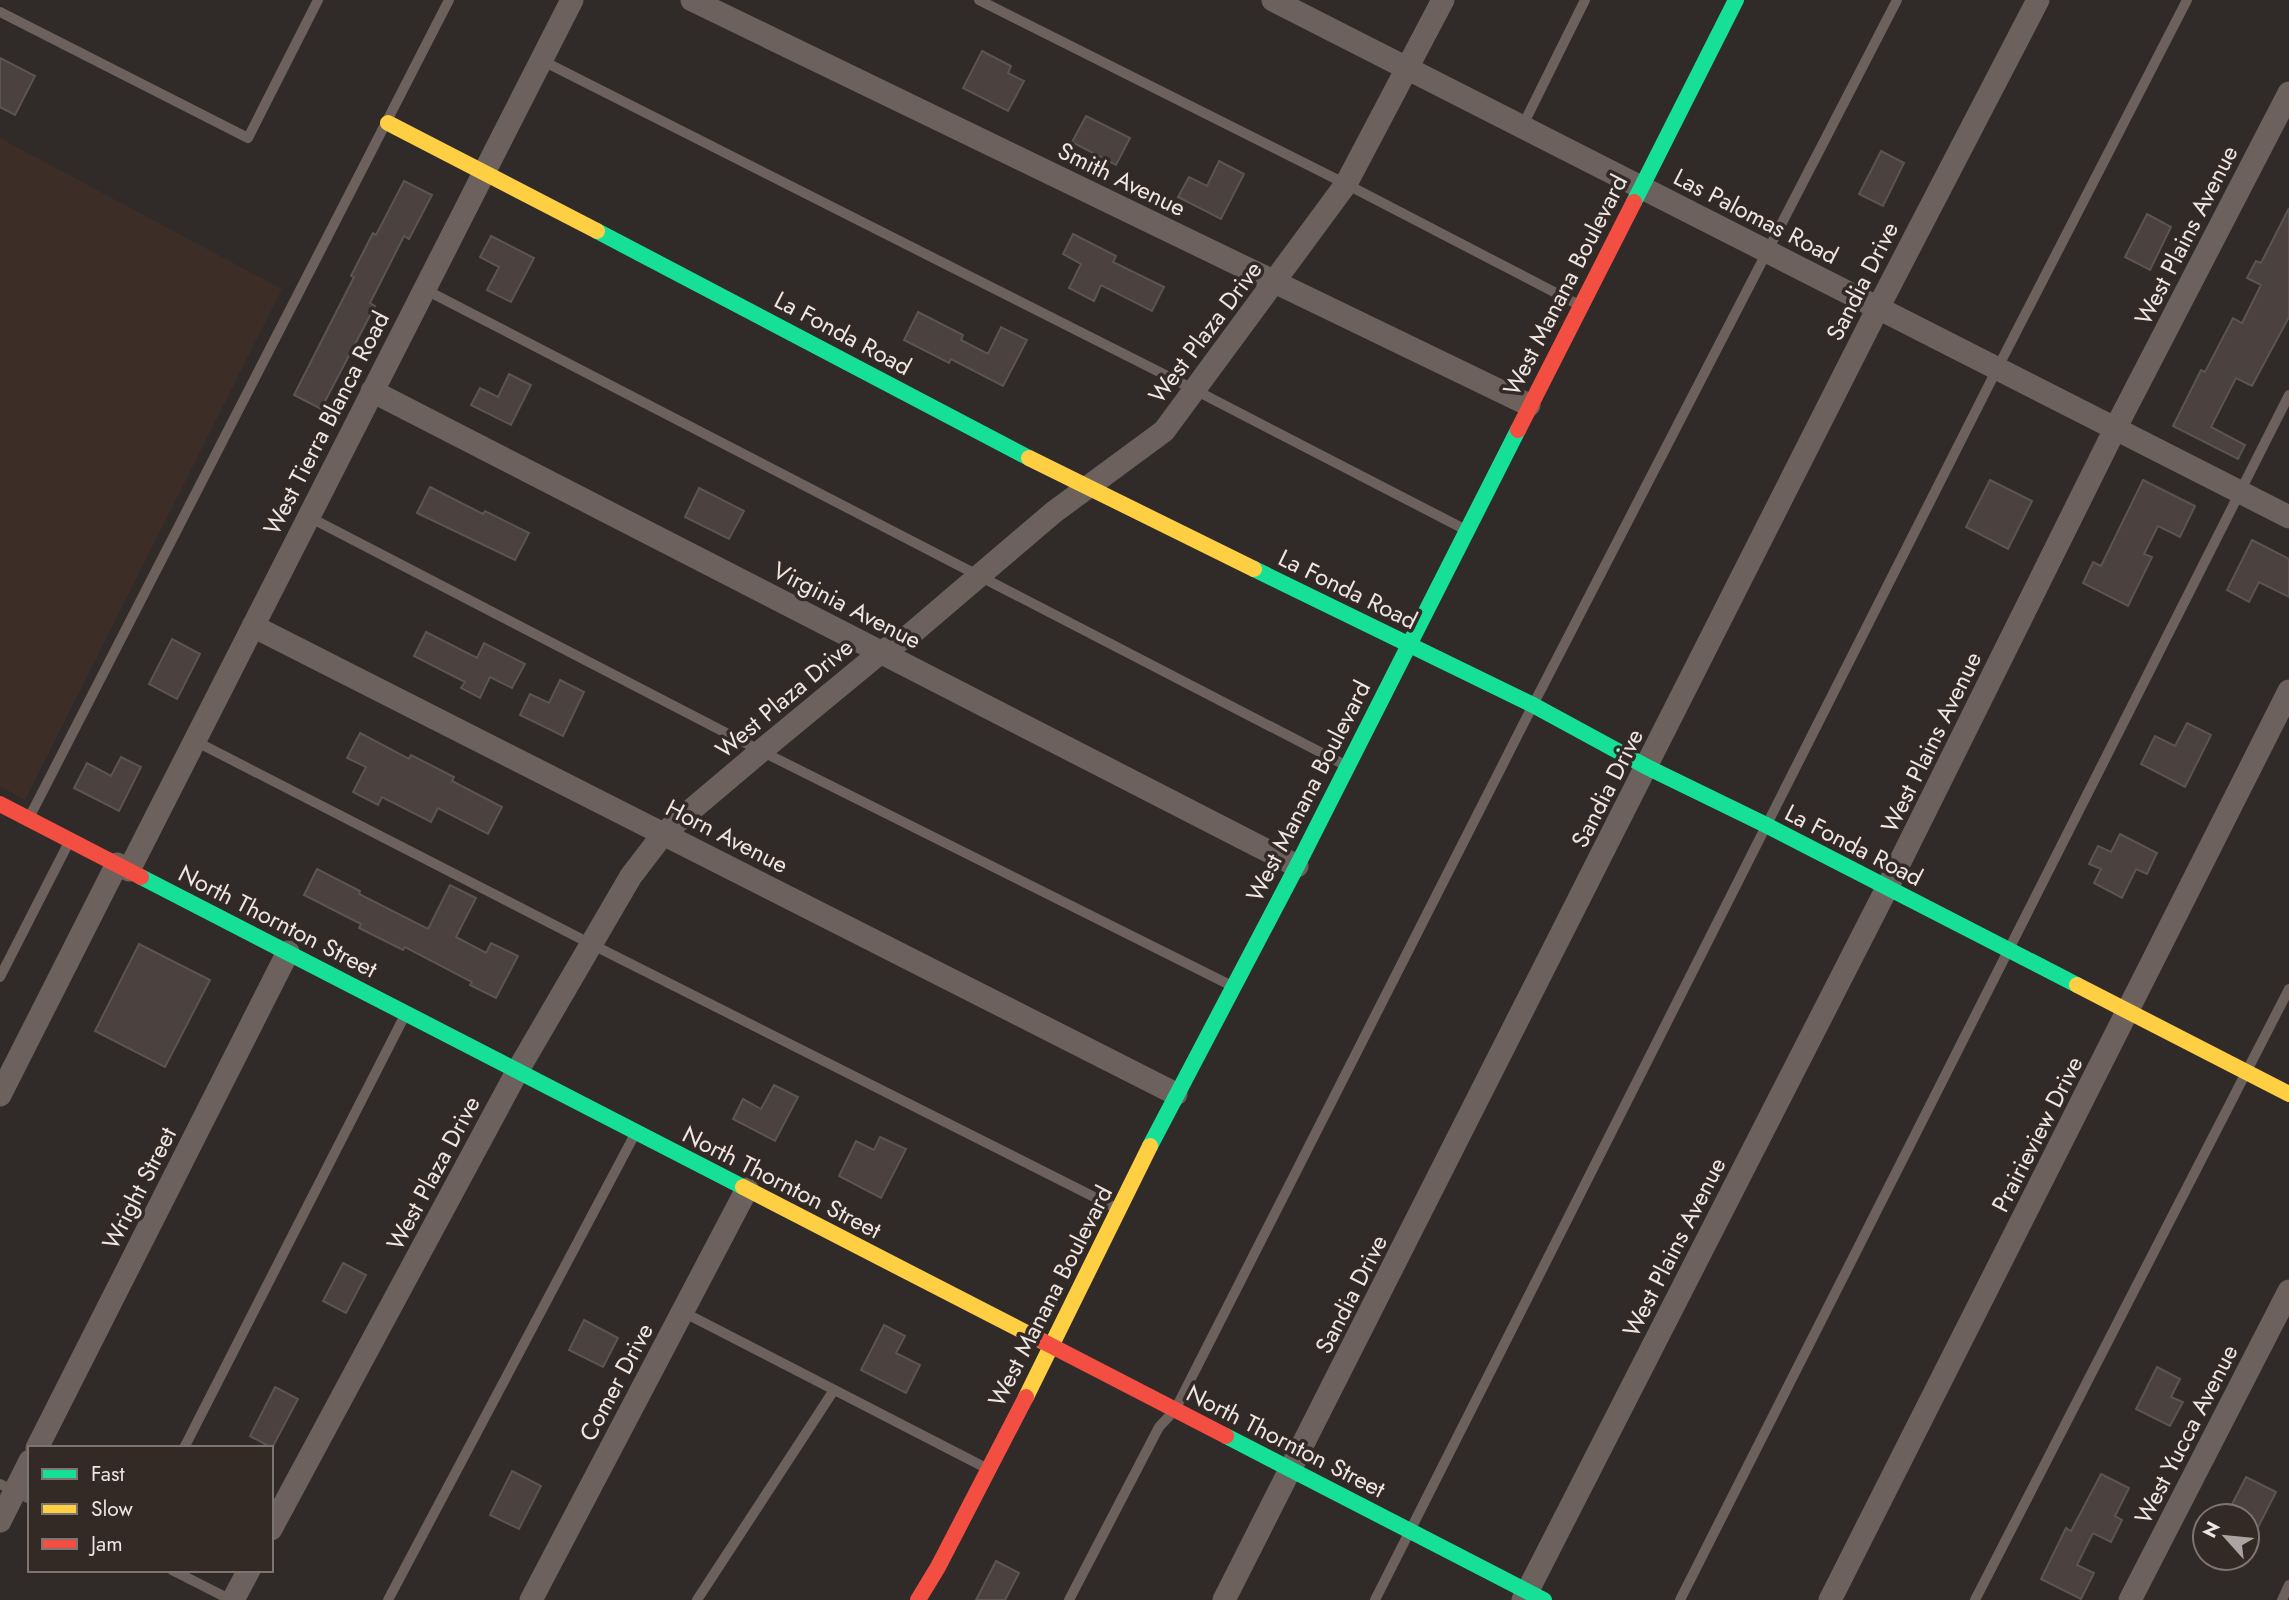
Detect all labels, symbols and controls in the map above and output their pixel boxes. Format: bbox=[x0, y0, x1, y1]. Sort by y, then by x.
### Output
street label: Smith Avenue bbox=[1052, 133, 1192, 225]
street label: West Plains Avenue bbox=[2126, 139, 2246, 331]
street label: Las Palomas Road bbox=[1668, 159, 1844, 273]
street label: West Manana Boulevard bbox=[1494, 168, 1636, 402]
street label: Sandia Drive bbox=[1817, 215, 1907, 347]
street label: West Plaza Drive bbox=[1140, 254, 1270, 410]
street label: La Fonda Road bbox=[768, 282, 918, 384]
street label: West Tierra Blanca Road bbox=[254, 305, 398, 541]
street label: La Fonda Road bbox=[1273, 540, 1423, 638]
street label: Virginia Avenue bbox=[767, 553, 927, 657]
street label: West Plaza Drive bbox=[708, 630, 860, 766]
street label: West Plains Avenue bbox=[1872, 646, 1990, 838]
street label: West Manana Boulevard bbox=[1237, 674, 1379, 908]
street label: Sandia Drive bbox=[1562, 722, 1652, 854]
street label: Horn Avenue bbox=[660, 790, 794, 882]
street label: La Fonda Road bbox=[1779, 795, 1929, 895]
street label: North Thornton Street bbox=[172, 856, 384, 986]
street label: Prairieview Drive bbox=[1983, 1050, 2091, 1218]
street label: West Plaza Drive bbox=[378, 1090, 488, 1256]
street label: North Thornton Street bbox=[676, 1117, 888, 1247]
street label: Wright Street bbox=[93, 1121, 185, 1255]
street label: West Plains Avenue bbox=[1614, 1151, 1734, 1343]
street label: West Manana Boulevard bbox=[979, 1179, 1121, 1413]
street label: Sandia Drive bbox=[1306, 1228, 1396, 1360]
street label: Comer Drive bbox=[570, 1317, 662, 1447]
street label: West Yucca Avenue bbox=[2126, 1338, 2246, 1530]
street label: North Thornton Street bbox=[1180, 1376, 1392, 1506]
legend bbox=[28, 1446, 273, 1572]
text: Fast bbox=[91, 1459, 124, 1489]
text: Slow bbox=[91, 1494, 133, 1524]
north arrow bbox=[2191, 1502, 2261, 1572]
text: N bbox=[2196, 1517, 2227, 1542]
text: Jam bbox=[88, 1529, 123, 1559]

